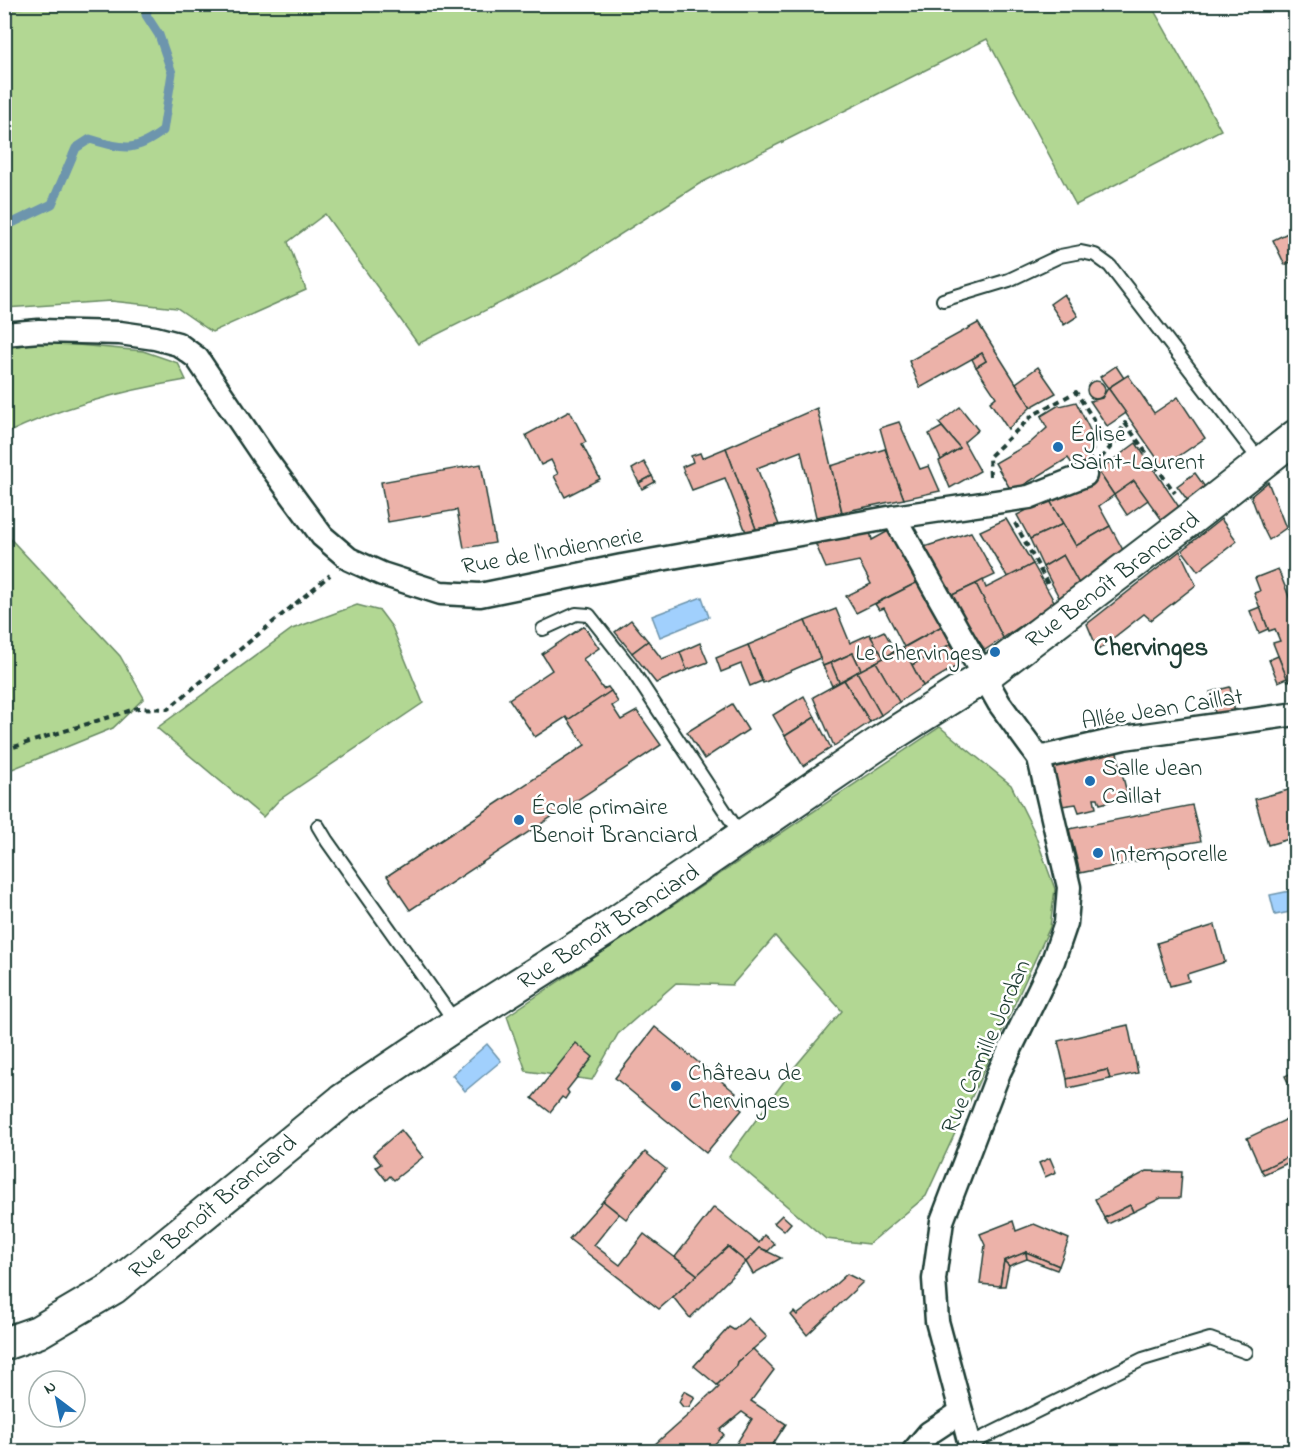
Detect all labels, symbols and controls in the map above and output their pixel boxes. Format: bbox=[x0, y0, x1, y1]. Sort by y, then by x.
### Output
place label: Église Saint-Laurent bbox=[1070, 418, 1205, 481]
marker: Église Saint-Laurent bbox=[1051, 440, 1065, 454]
street label: Rue Benoît Branciard bbox=[1019, 503, 1209, 658]
street label: Rue de l'Indiennerie bbox=[459, 519, 646, 586]
district label: Chervinges bbox=[1094, 629, 1208, 669]
place label: Le Chervinges bbox=[855, 637, 983, 672]
marker: Le Chervinges bbox=[988, 645, 1002, 659]
street label: Allée Jean Caillat bbox=[1079, 680, 1246, 741]
place label: Salle Jean Caillat bbox=[1102, 752, 1202, 815]
marker: Salle Jean Caillat bbox=[1083, 774, 1097, 788]
place label: École primaire Benoit Branciard bbox=[530, 791, 698, 854]
marker: École primaire Benoit Branciard bbox=[512, 813, 526, 827]
place label: Intemporelle bbox=[1110, 838, 1228, 873]
marker: Intemporelle bbox=[1091, 846, 1105, 860]
street label: Rue Benoît Branciard bbox=[512, 856, 708, 1000]
street label: Rue Camille Jordan bbox=[933, 954, 1041, 1140]
place label: Château de Chervinges bbox=[688, 1057, 801, 1120]
marker: Château de Chervinges bbox=[669, 1079, 683, 1093]
street label: Rue Benoît Branciard bbox=[122, 1127, 306, 1289]
north arrow bbox=[27, 1369, 87, 1429]
text: N bbox=[39, 1375, 61, 1401]

